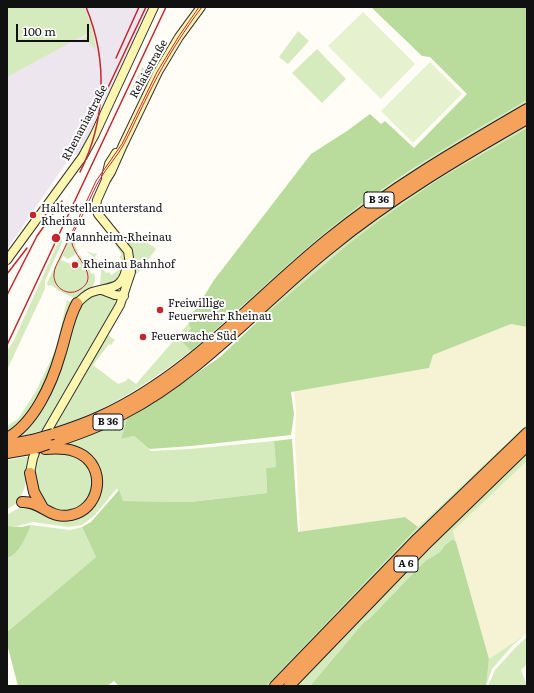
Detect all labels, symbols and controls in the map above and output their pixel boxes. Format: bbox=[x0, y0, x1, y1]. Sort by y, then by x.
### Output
scale bar bbox=[18, 16, 91, 42]
text: 100 m bbox=[23, 22, 56, 40]
street label: Relaisstraße bbox=[128, 37, 170, 101]
street label: Rhenaniastraße bbox=[59, 83, 111, 163]
road number: B 36 bbox=[364, 192, 394, 208]
place label: Haltestellenunterstand Rheinau bbox=[41, 202, 162, 228]
marker: Haltestellenunterstand Rheinau bbox=[28, 210, 38, 220]
place label: Mannheim-Rheinau bbox=[65, 231, 172, 245]
marker: Mannheim-Rheinau bbox=[50, 232, 62, 244]
place label: Rheinau Bahnhof bbox=[83, 258, 175, 272]
marker: Rheinau Bahnhof bbox=[70, 260, 80, 270]
place label: Freiwillige Feuerwehr Rheinau bbox=[168, 297, 272, 323]
marker: Freiwillige Feuerwehr Rheinau bbox=[155, 305, 165, 315]
place label: Feuerwache Süd bbox=[151, 330, 237, 344]
marker: Feuerwache Süd bbox=[138, 332, 148, 342]
road number: B 36 bbox=[93, 414, 123, 430]
road number: A 6 bbox=[394, 556, 418, 572]

